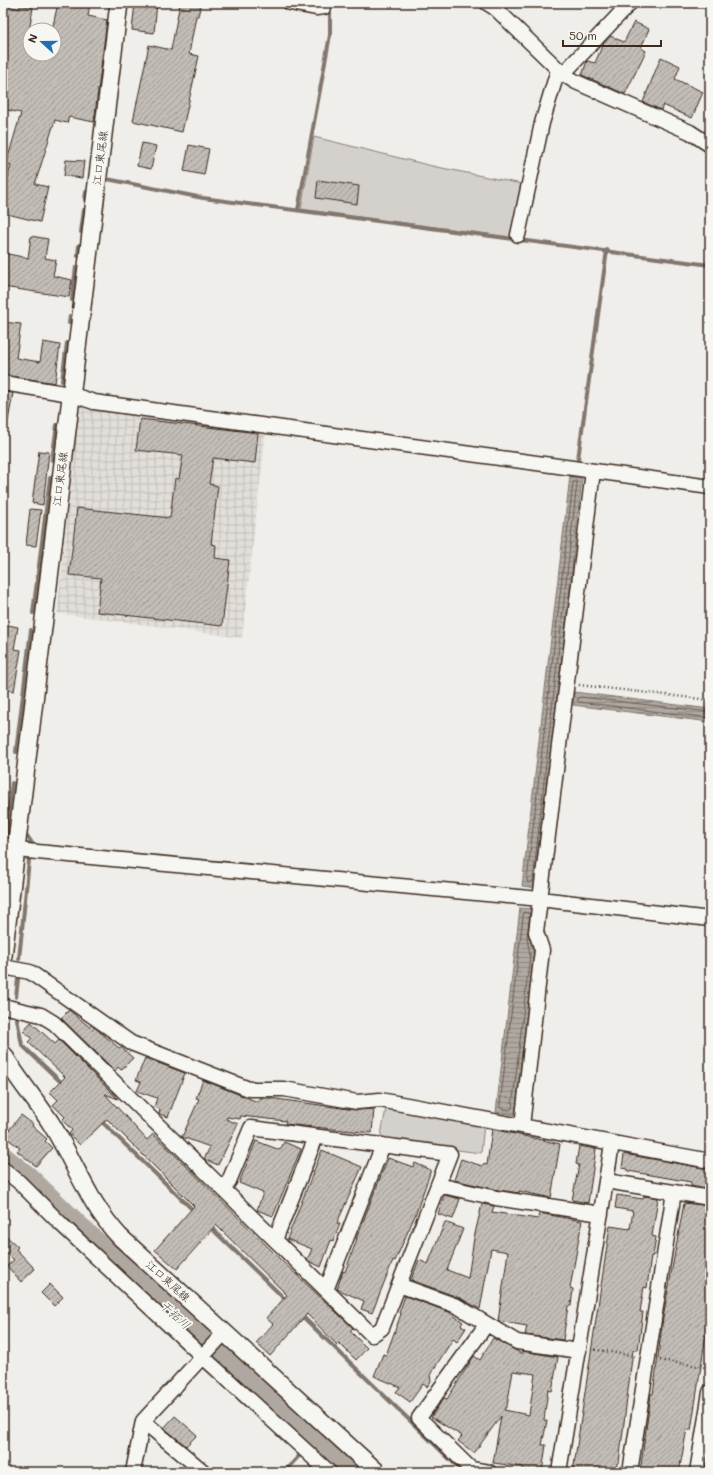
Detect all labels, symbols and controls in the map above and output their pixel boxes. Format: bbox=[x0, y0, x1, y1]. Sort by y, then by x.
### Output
north arrow bbox=[22, 22, 62, 62]
scale bar bbox=[563, 22, 661, 48]
text: 50 m bbox=[569, 27, 597, 43]
text: N bbox=[24, 32, 41, 45]
street label: 江口東尾線 bbox=[89, 130, 110, 186]
street label: 江口東尾線 bbox=[49, 451, 70, 507]
street label: 江口東尾線 bbox=[143, 1257, 194, 1305]
water label: 干拓川 bbox=[157, 1296, 194, 1332]

